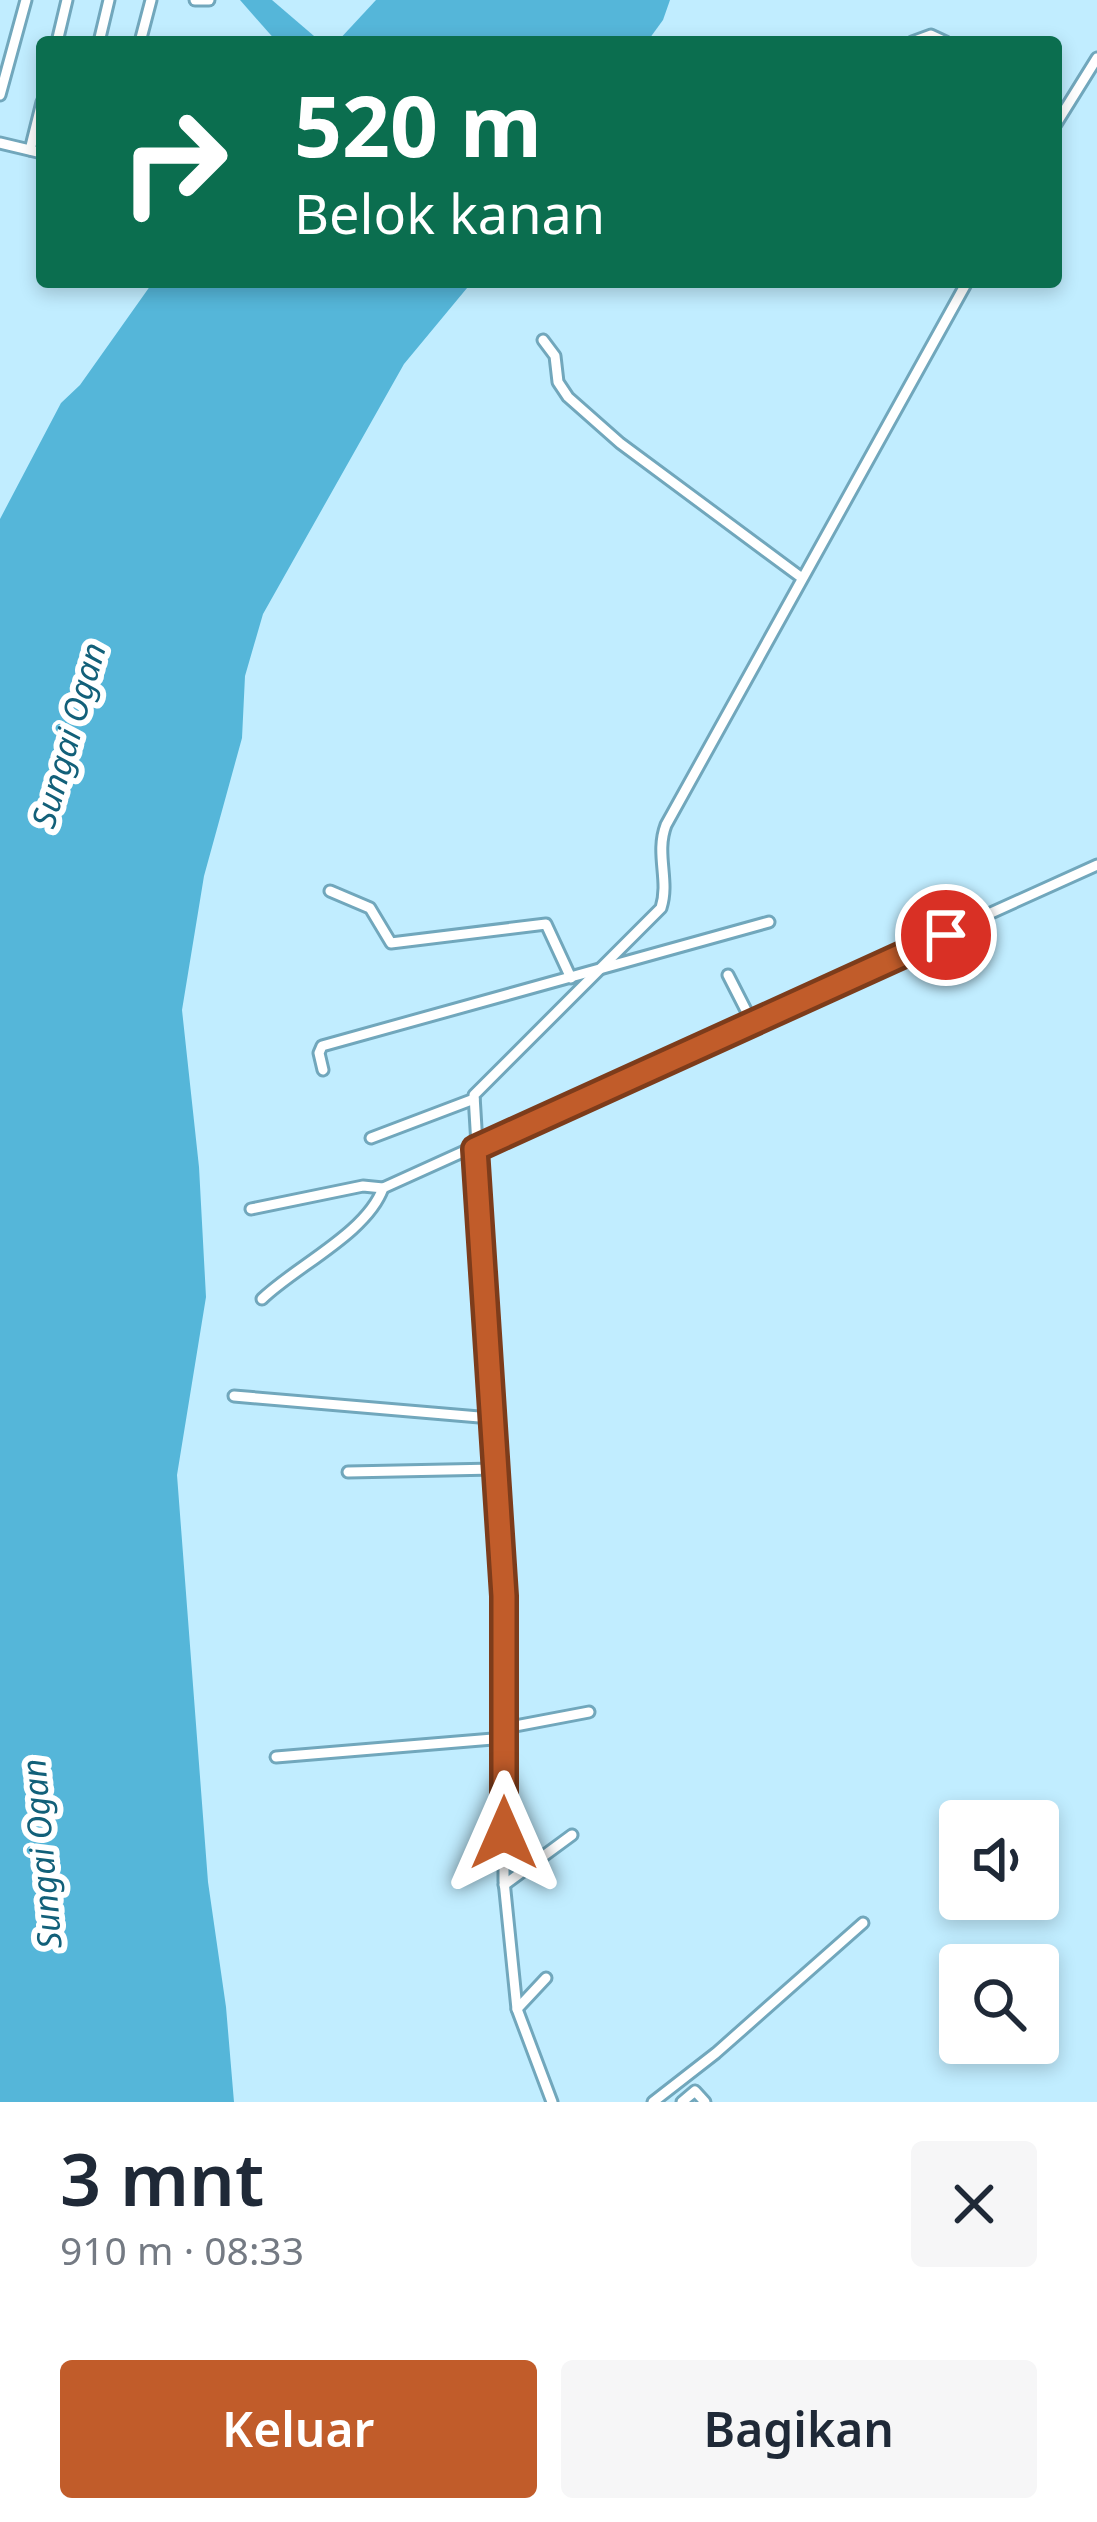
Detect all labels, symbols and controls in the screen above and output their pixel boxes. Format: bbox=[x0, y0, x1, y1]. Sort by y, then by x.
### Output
text: 520 m bbox=[294, 67, 542, 182]
icon: right bbox=[96, 84, 252, 240]
text: Belok kanan bbox=[294, 176, 605, 250]
water label: Sungai Ogan bbox=[20, 637, 116, 833]
pin bbox=[895, 884, 997, 986]
icon: arrive bbox=[913, 902, 979, 968]
water label: Sungai Ogan bbox=[10, 1757, 72, 1951]
position arrow bbox=[441, 1770, 567, 1896]
map controls bbox=[939, 1800, 1059, 2064]
button: sound bbox=[939, 1800, 1059, 1920]
button: search bbox=[939, 1944, 1059, 2064]
text: 3 mnt bbox=[60, 2129, 264, 2227]
button: close bbox=[911, 2141, 1037, 2267]
text: 910 m · 08:33 bbox=[60, 2223, 304, 2276]
button: Keluar bbox=[60, 2360, 537, 2498]
button: Bagikan bbox=[561, 2360, 1037, 2498]

